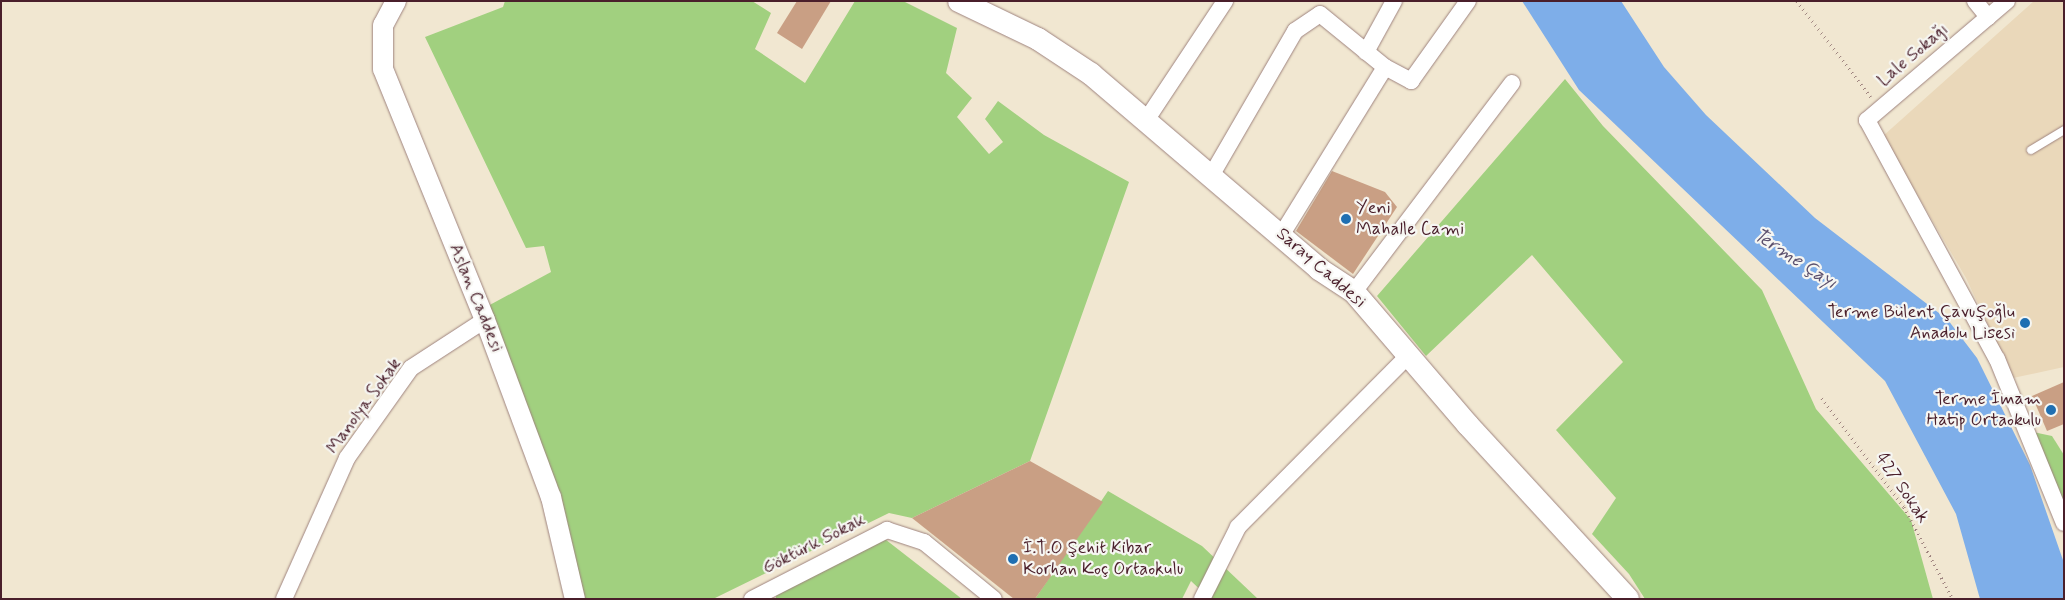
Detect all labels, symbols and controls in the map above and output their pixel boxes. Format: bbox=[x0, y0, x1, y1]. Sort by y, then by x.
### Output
street label: Lale Sokağı bbox=[1872, 19, 1954, 91]
place label: Yeni Mahalle Cami bbox=[1356, 198, 1464, 240]
marker: Yeni Mahalle Cami bbox=[1340, 213, 1352, 225]
street label: Saray Caddesi bbox=[1273, 224, 1369, 312]
water label: Terme Çayı bbox=[1749, 224, 1841, 294]
street label: Aslan Caddesi bbox=[445, 242, 507, 354]
place label: Terme Bülent Çavuşoğlu Anadolu Lisesi bbox=[1828, 302, 2015, 344]
marker: Terme Bülent Çavuşoğlu Anadolu Lisesi bbox=[2019, 317, 2031, 329]
street label: Manolya Sokak bbox=[321, 353, 407, 459]
place label: Terme İmam Hatip Ortaokulu bbox=[1927, 389, 2041, 432]
marker: Terme İmam Hatip Ortaokulu bbox=[2045, 404, 2057, 416]
street label: 427 Sokak bbox=[1871, 449, 1933, 527]
street label: Göktürk Sokak bbox=[759, 509, 869, 579]
place label: İ.T.O Şehit Kibar Korhan Koç Ortaokulu bbox=[1023, 538, 1184, 580]
marker: İ.T.O Şehit Kibar Korhan Koç Ortaokulu bbox=[1007, 553, 1019, 565]

